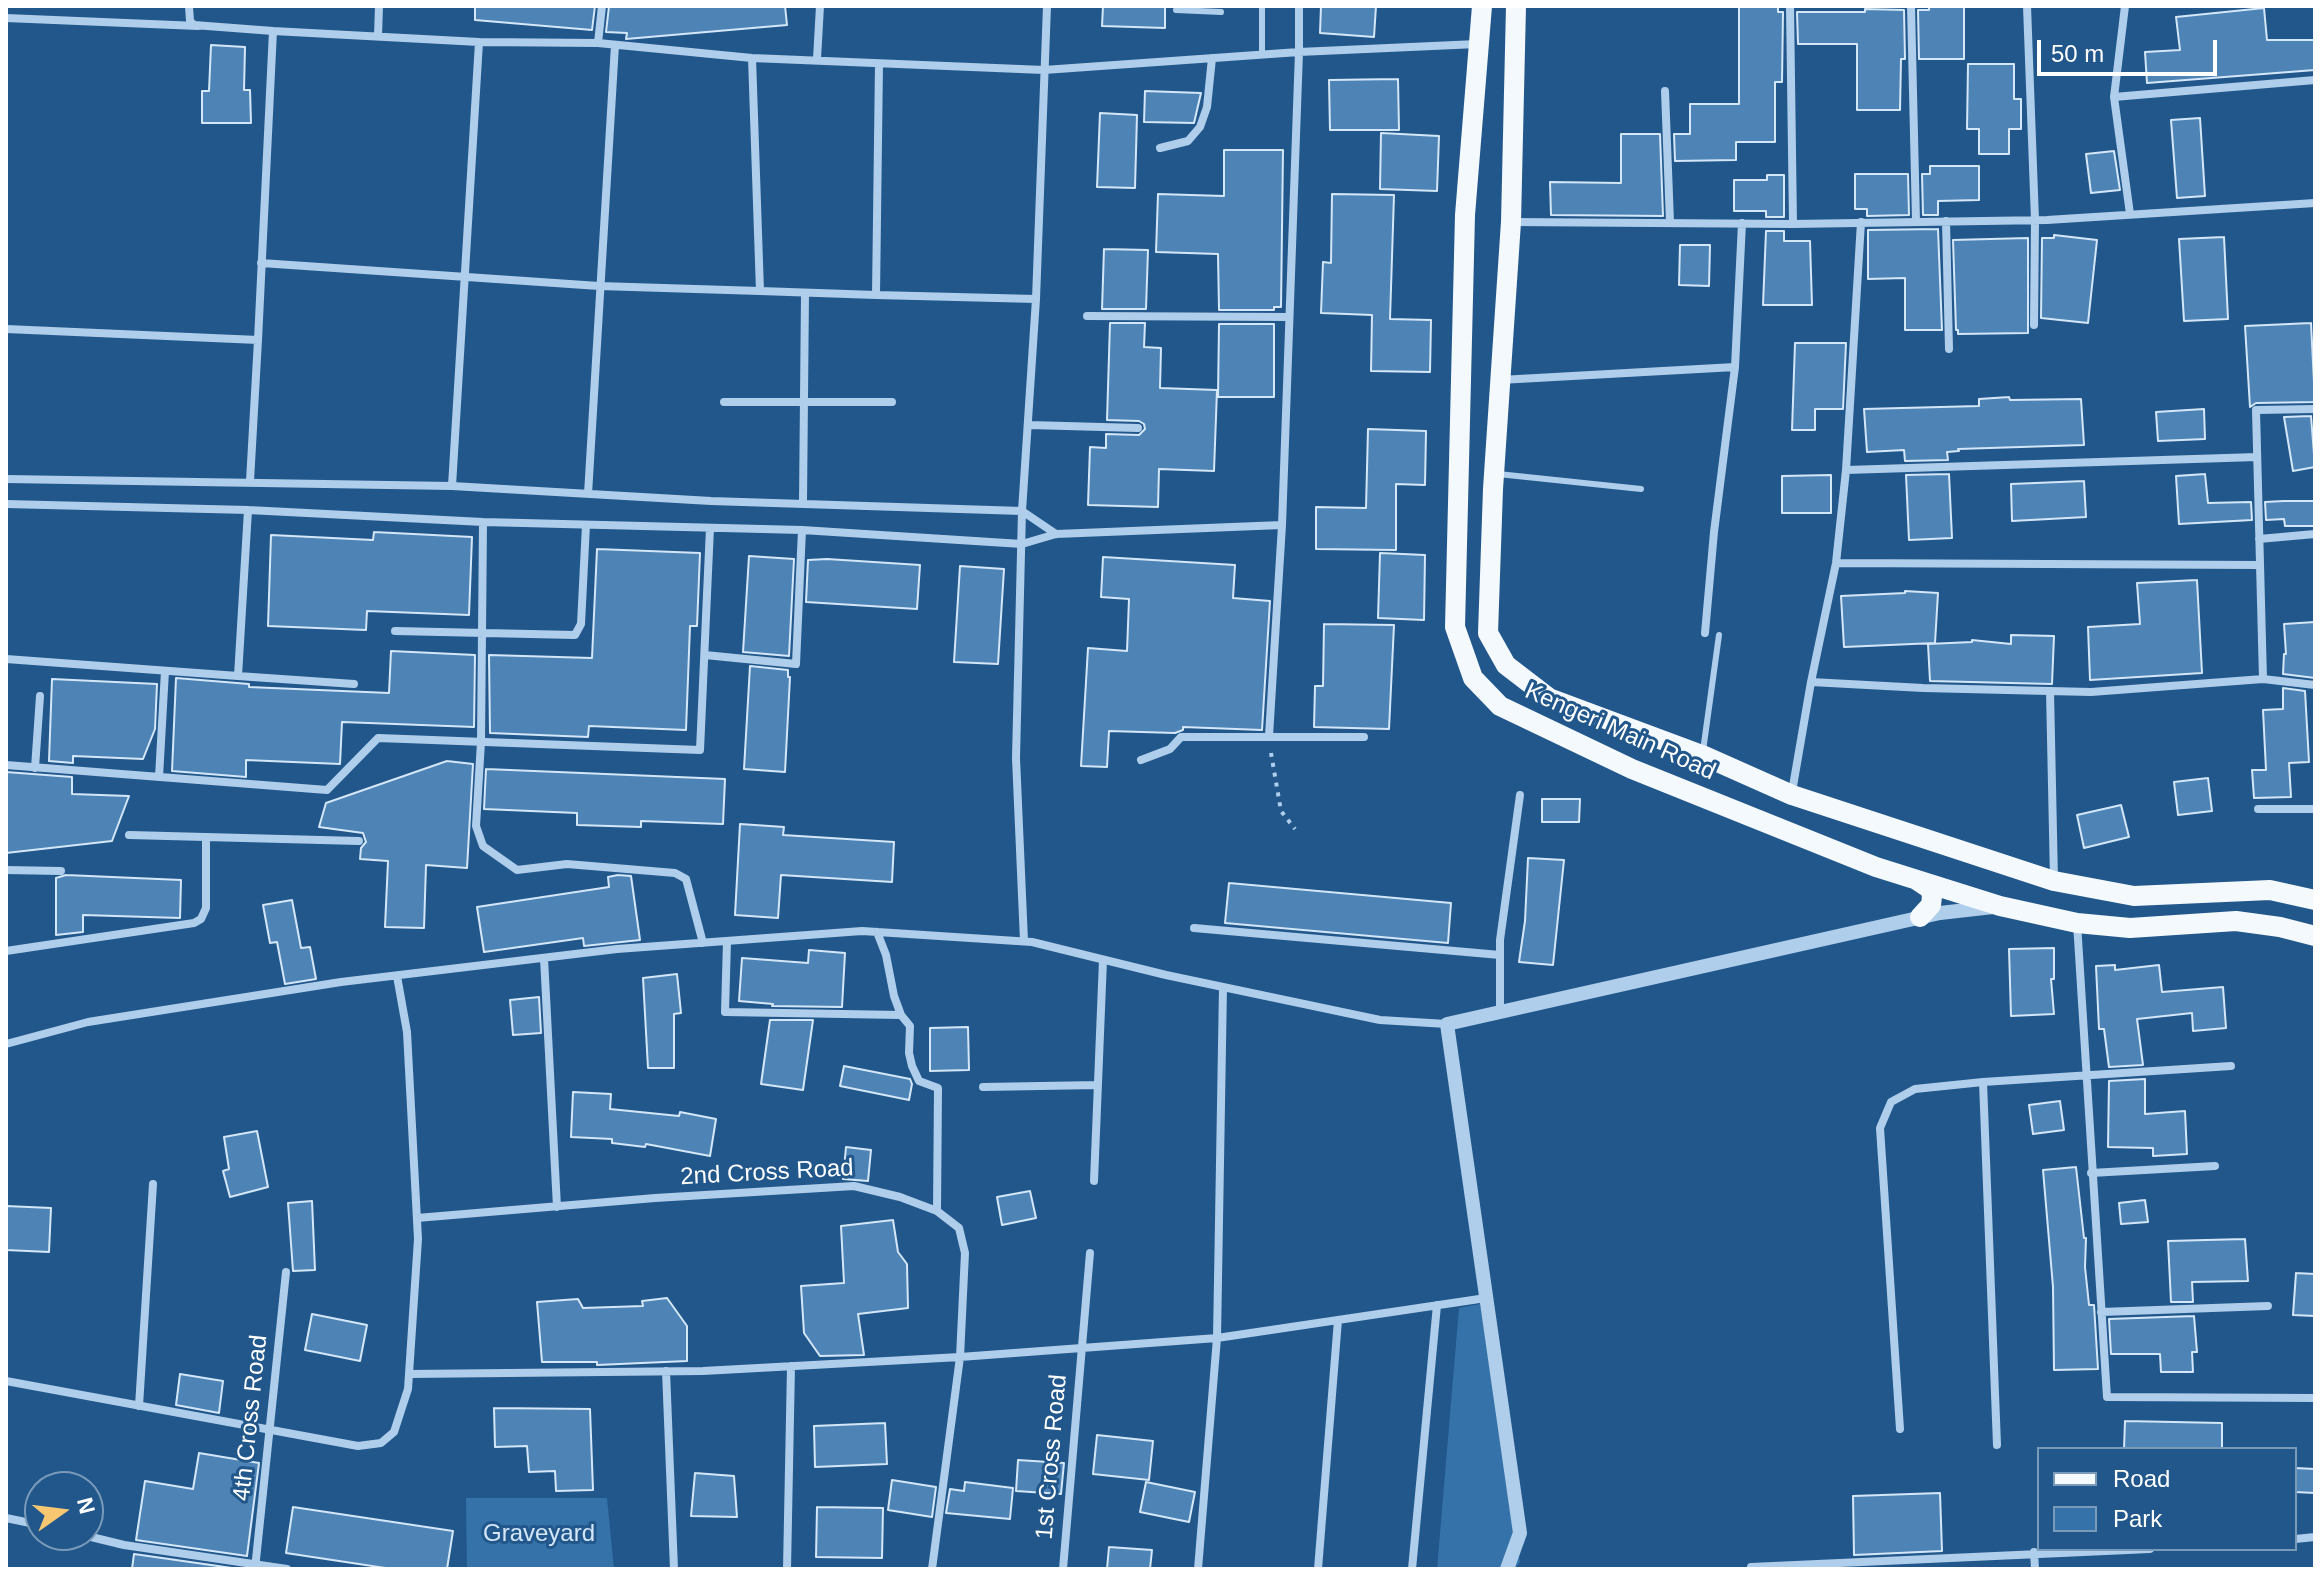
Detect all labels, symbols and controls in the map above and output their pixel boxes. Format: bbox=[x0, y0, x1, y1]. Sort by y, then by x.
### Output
scale bar bbox=[2041, 24, 2221, 74]
text: 50 m bbox=[2051, 40, 2104, 67]
street label: Kengeri Main Road bbox=[1520, 677, 1720, 787]
street label: 2nd Cross Road bbox=[680, 1154, 854, 1192]
street label: 4th Cross Road bbox=[228, 1334, 274, 1502]
street label: 1st Cross Road bbox=[1030, 1373, 1074, 1541]
legend bbox=[2037, 1447, 2297, 1551]
text: Road bbox=[2113, 1465, 2170, 1492]
north arrow bbox=[24, 1471, 104, 1551]
text: N bbox=[72, 1495, 100, 1516]
text: Park bbox=[2113, 1505, 2162, 1532]
park label: Graveyard bbox=[483, 1520, 595, 1548]

